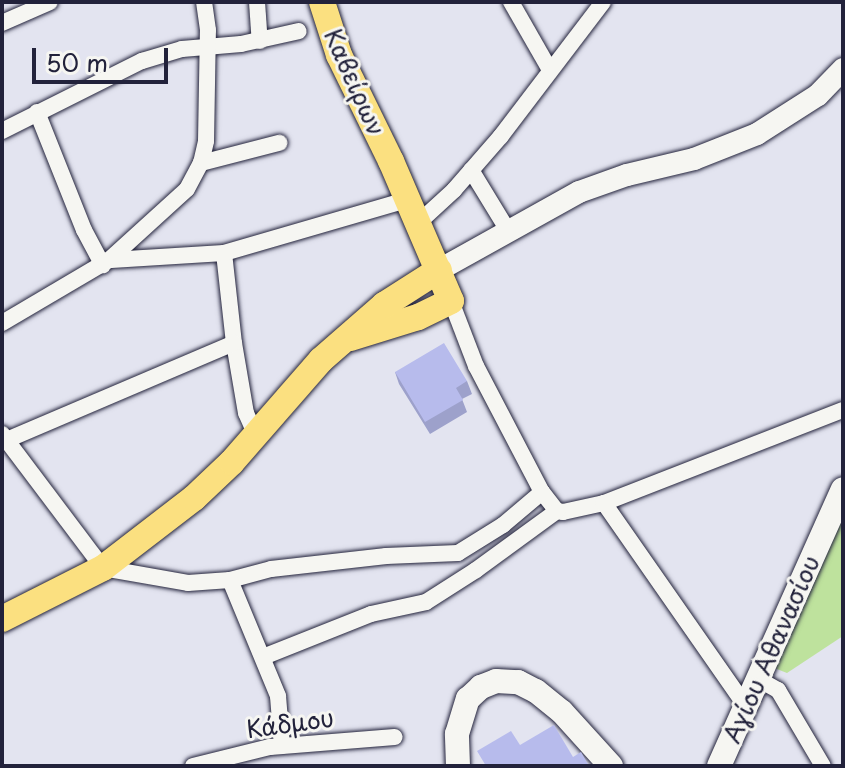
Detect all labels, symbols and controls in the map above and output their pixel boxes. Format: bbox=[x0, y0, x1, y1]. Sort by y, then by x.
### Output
street label: Καβείρων bbox=[319, 24, 391, 140]
scale bar bbox=[36, 32, 172, 82]
text: 50 m bbox=[46, 44, 108, 80]
street label: Αγίου Αθανασίου bbox=[717, 551, 825, 747]
street label: Κάδμου bbox=[244, 703, 336, 743]

